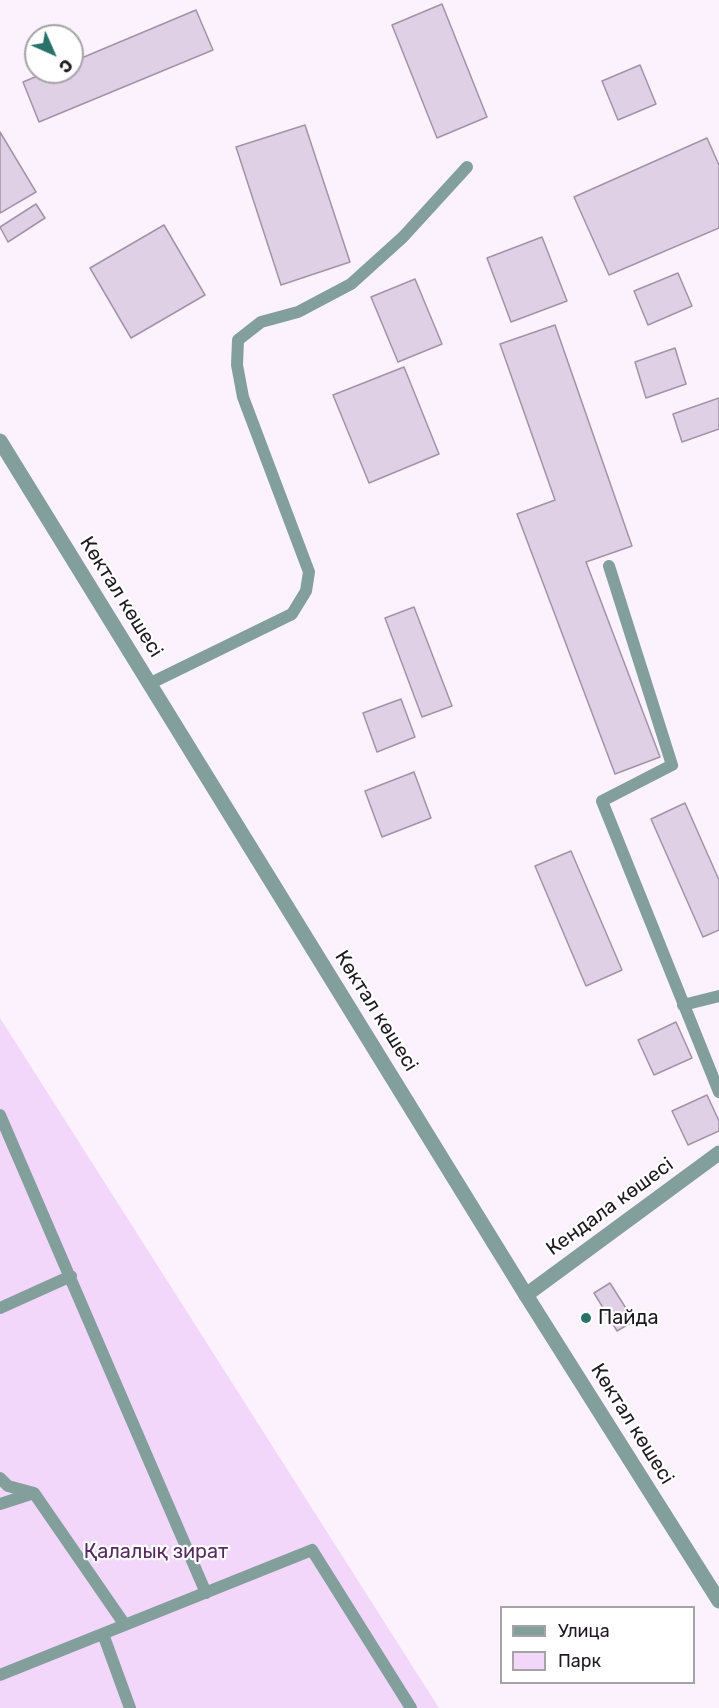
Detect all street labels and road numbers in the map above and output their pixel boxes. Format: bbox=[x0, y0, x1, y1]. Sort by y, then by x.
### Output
street label: Көктал көшесі bbox=[74, 532, 168, 662]
street label: Көктал көшесі bbox=[329, 946, 423, 1076]
street label: Кендала көшесі bbox=[542, 1153, 678, 1261]
street label: Көктал көшесі bbox=[585, 1359, 679, 1489]

